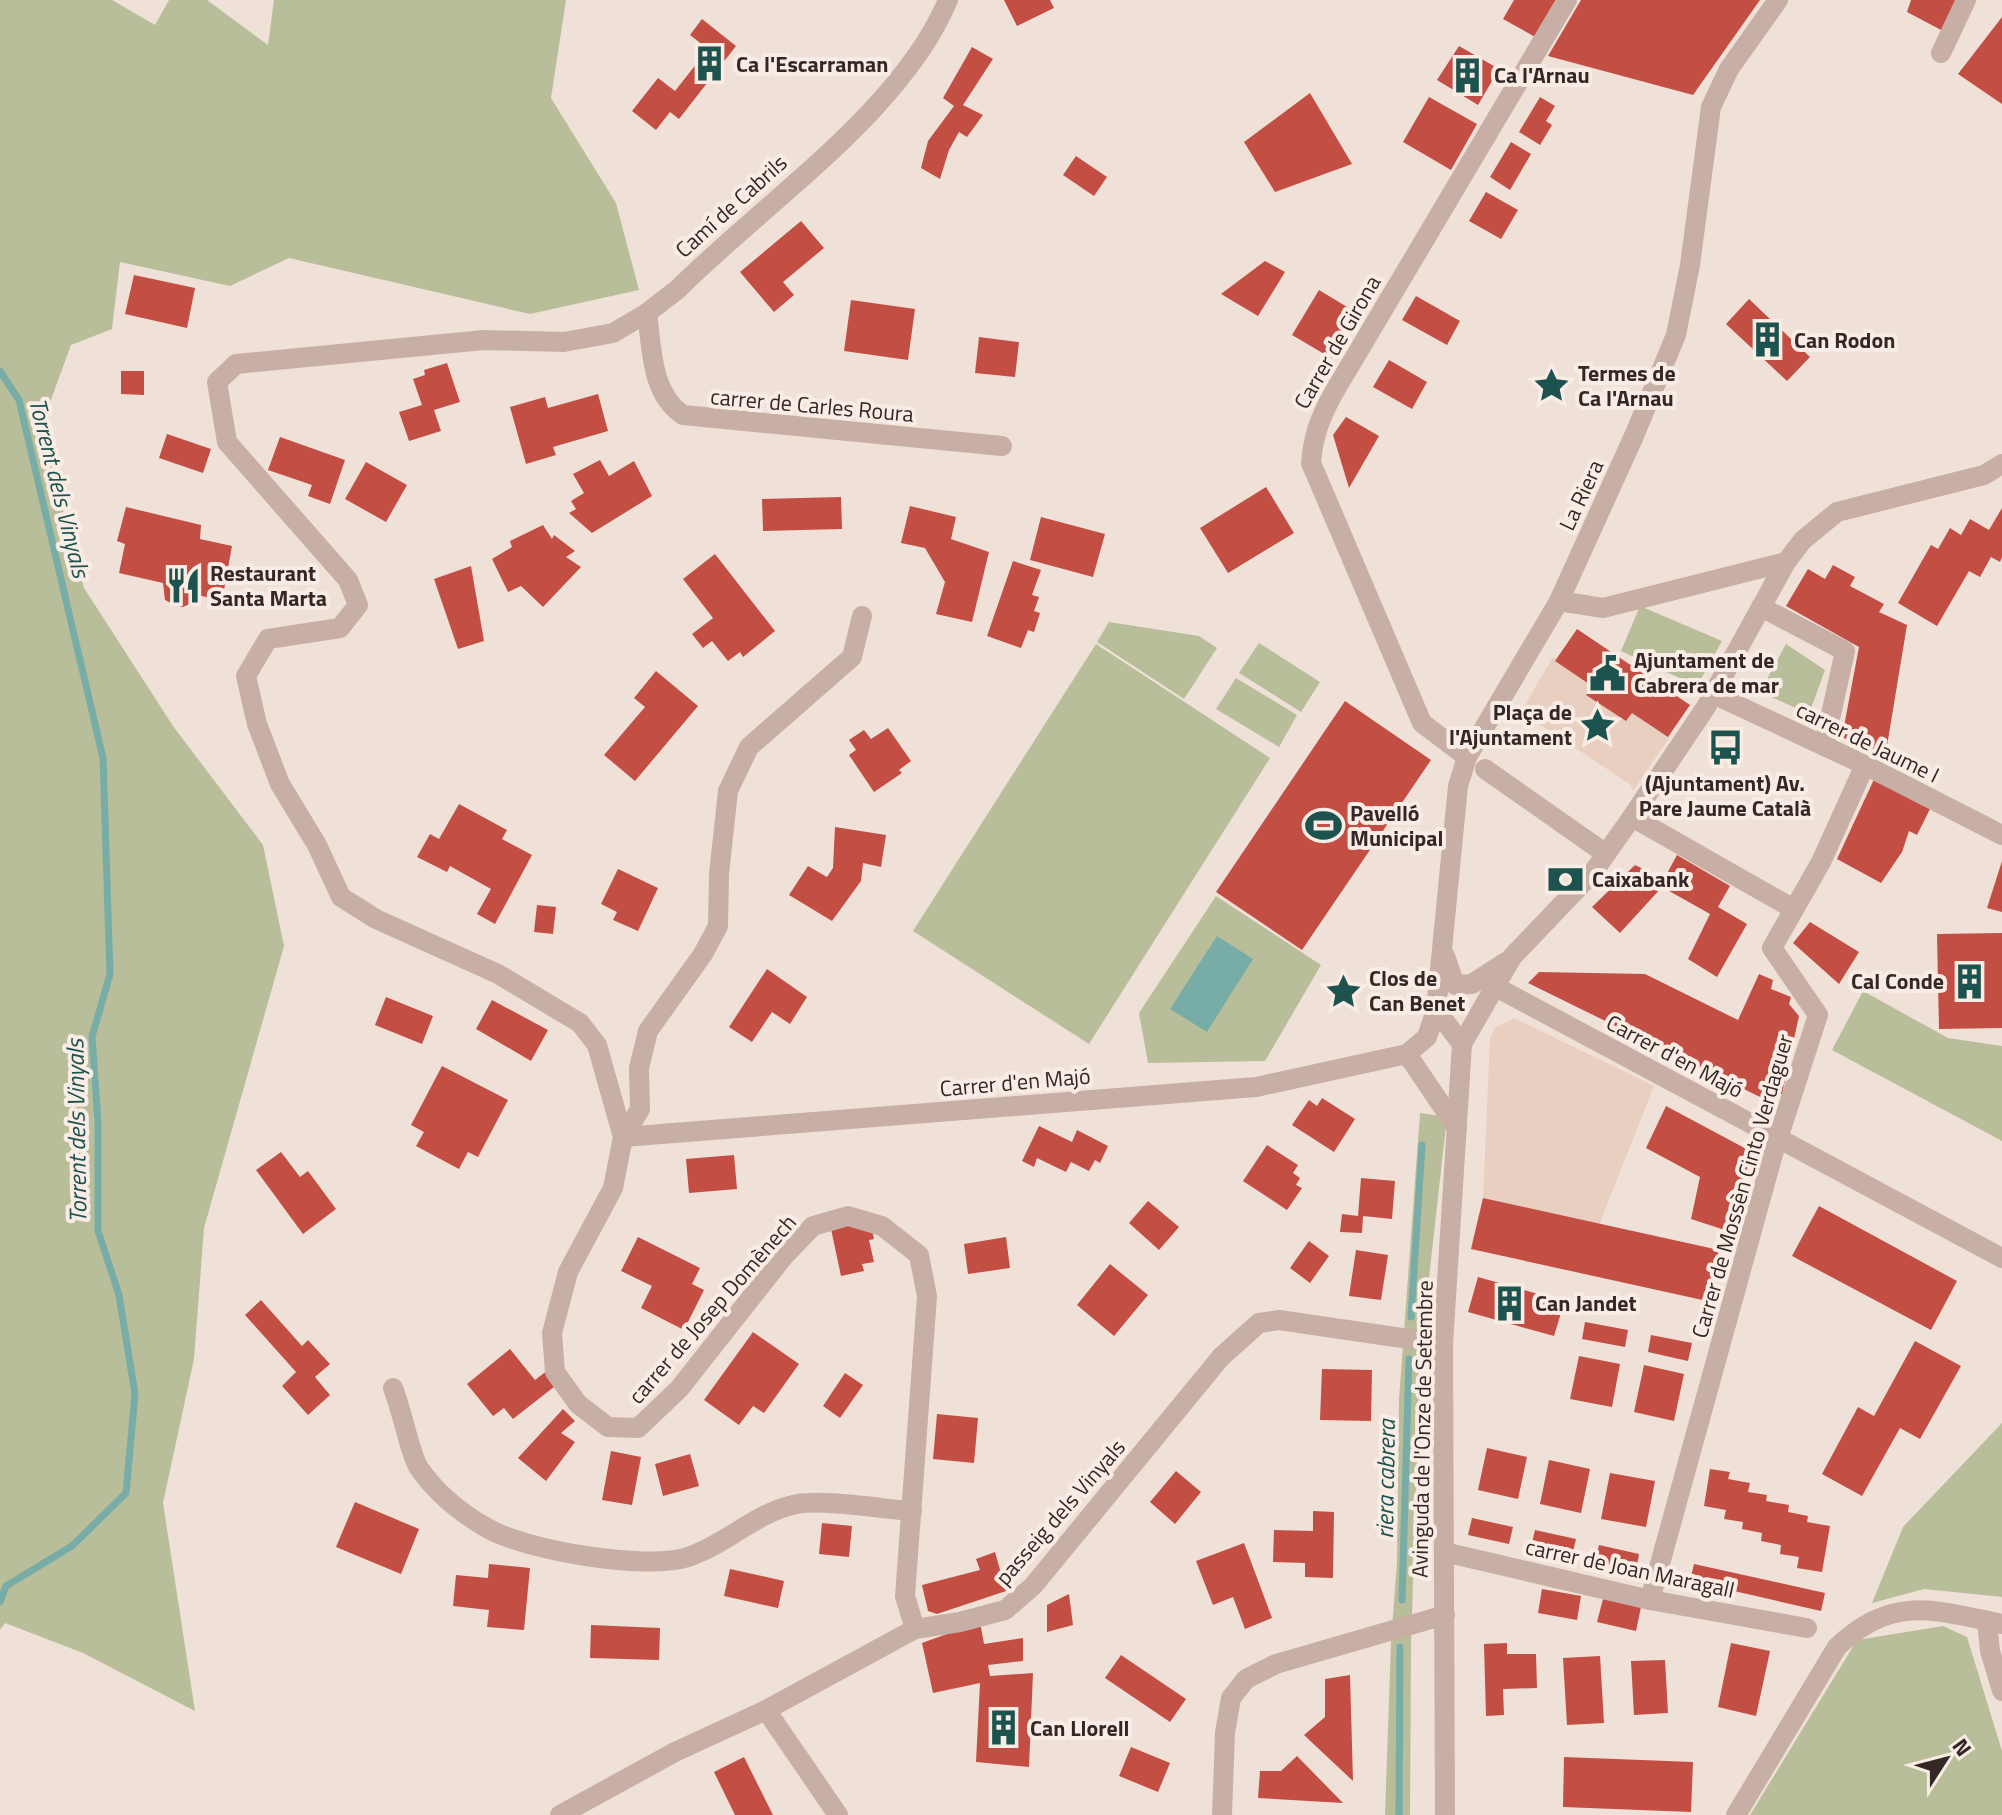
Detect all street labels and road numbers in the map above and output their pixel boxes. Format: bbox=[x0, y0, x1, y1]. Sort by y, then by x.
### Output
street label: Camí de Cabrils bbox=[667, 146, 795, 266]
street label: Carrer de Girona bbox=[1285, 269, 1389, 415]
street label: carrer de Carles Roura bbox=[709, 379, 915, 431]
street label: La Riera bbox=[1550, 454, 1612, 536]
street label: carrer de Jaume I bbox=[1791, 693, 1945, 791]
street label: Carrer d'en Majó bbox=[1600, 1006, 1750, 1106]
street label: Carrer de Mossèn Cinto Verdaguer bbox=[1682, 1030, 1802, 1342]
street label: Carrer d'en Majó bbox=[938, 1058, 1092, 1106]
street label: carrer de Josep Domènech bbox=[620, 1207, 804, 1411]
street label: Avinguda de l'Onze de Setembre bbox=[1402, 1280, 1442, 1578]
street label: passeig dels Vinyals bbox=[987, 1431, 1133, 1593]
street label: carrer de Joan Maragall bbox=[1522, 1529, 1738, 1607]

